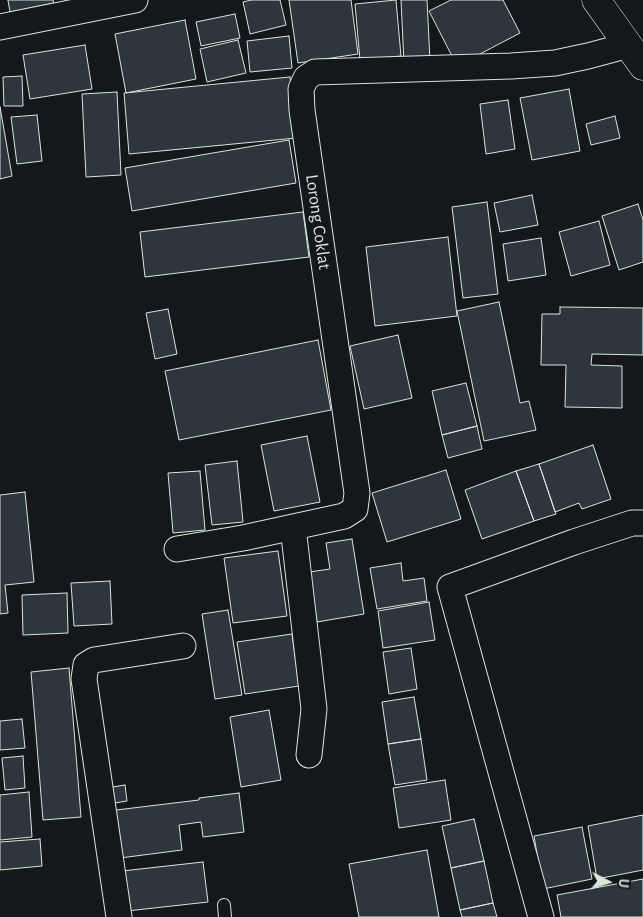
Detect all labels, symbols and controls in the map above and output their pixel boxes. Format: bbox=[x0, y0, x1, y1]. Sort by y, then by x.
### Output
street label: Lorong Coklat bbox=[301, 173, 335, 271]
north arrow bbox=[583, 857, 633, 907]
text: U bbox=[616, 878, 630, 888]

